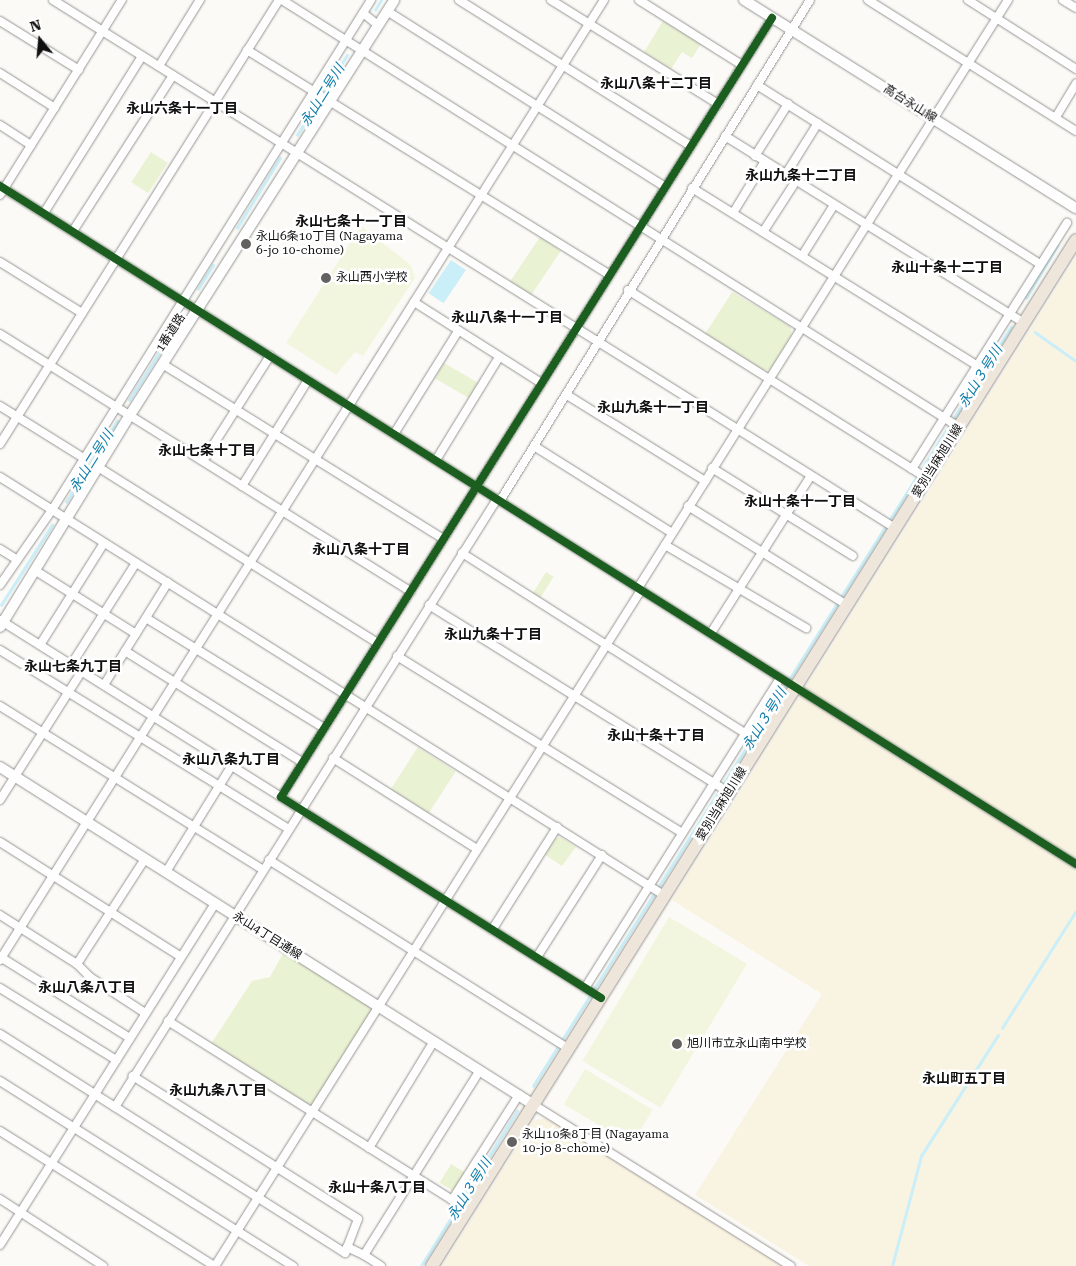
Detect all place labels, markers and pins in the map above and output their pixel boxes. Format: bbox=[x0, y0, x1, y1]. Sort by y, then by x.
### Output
place label: 永山6条10丁目 (Nagayama 6-jo 10-chome) bbox=[256, 230, 403, 258]
marker: 永山6条10丁目 (Nagayama 6-jo 10-chome) bbox=[240, 238, 252, 250]
place label: 永山西小学校 bbox=[336, 271, 408, 285]
marker: 永山西小学校 bbox=[320, 272, 332, 284]
place label: 旭川市立永山南中学校 bbox=[687, 1037, 807, 1051]
marker: 旭川市立永山南中学校 bbox=[671, 1038, 683, 1050]
place label: 永山10条8丁目 (Nagayama 10-jo 8-chome) bbox=[522, 1128, 669, 1156]
marker: 永山10条8丁目 (Nagayama 10-jo 8-chome) bbox=[506, 1136, 518, 1148]

